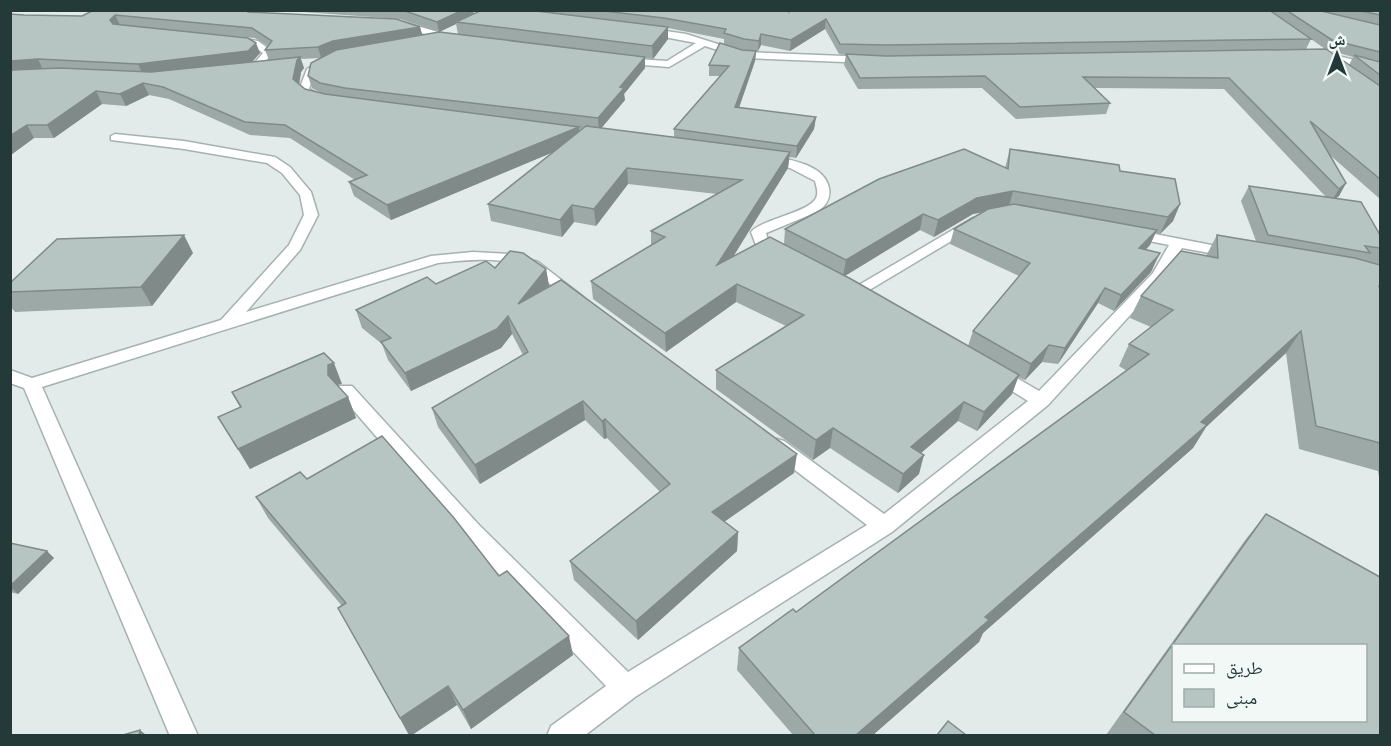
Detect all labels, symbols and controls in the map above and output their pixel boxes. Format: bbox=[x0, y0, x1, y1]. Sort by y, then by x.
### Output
north arrow bbox=[1307, 24, 1367, 84]
text: ش bbox=[1329, 29, 1346, 49]
legend bbox=[1172, 644, 1367, 722]
text: طريق bbox=[1226, 656, 1263, 679]
text: مبنى bbox=[1226, 686, 1257, 709]

